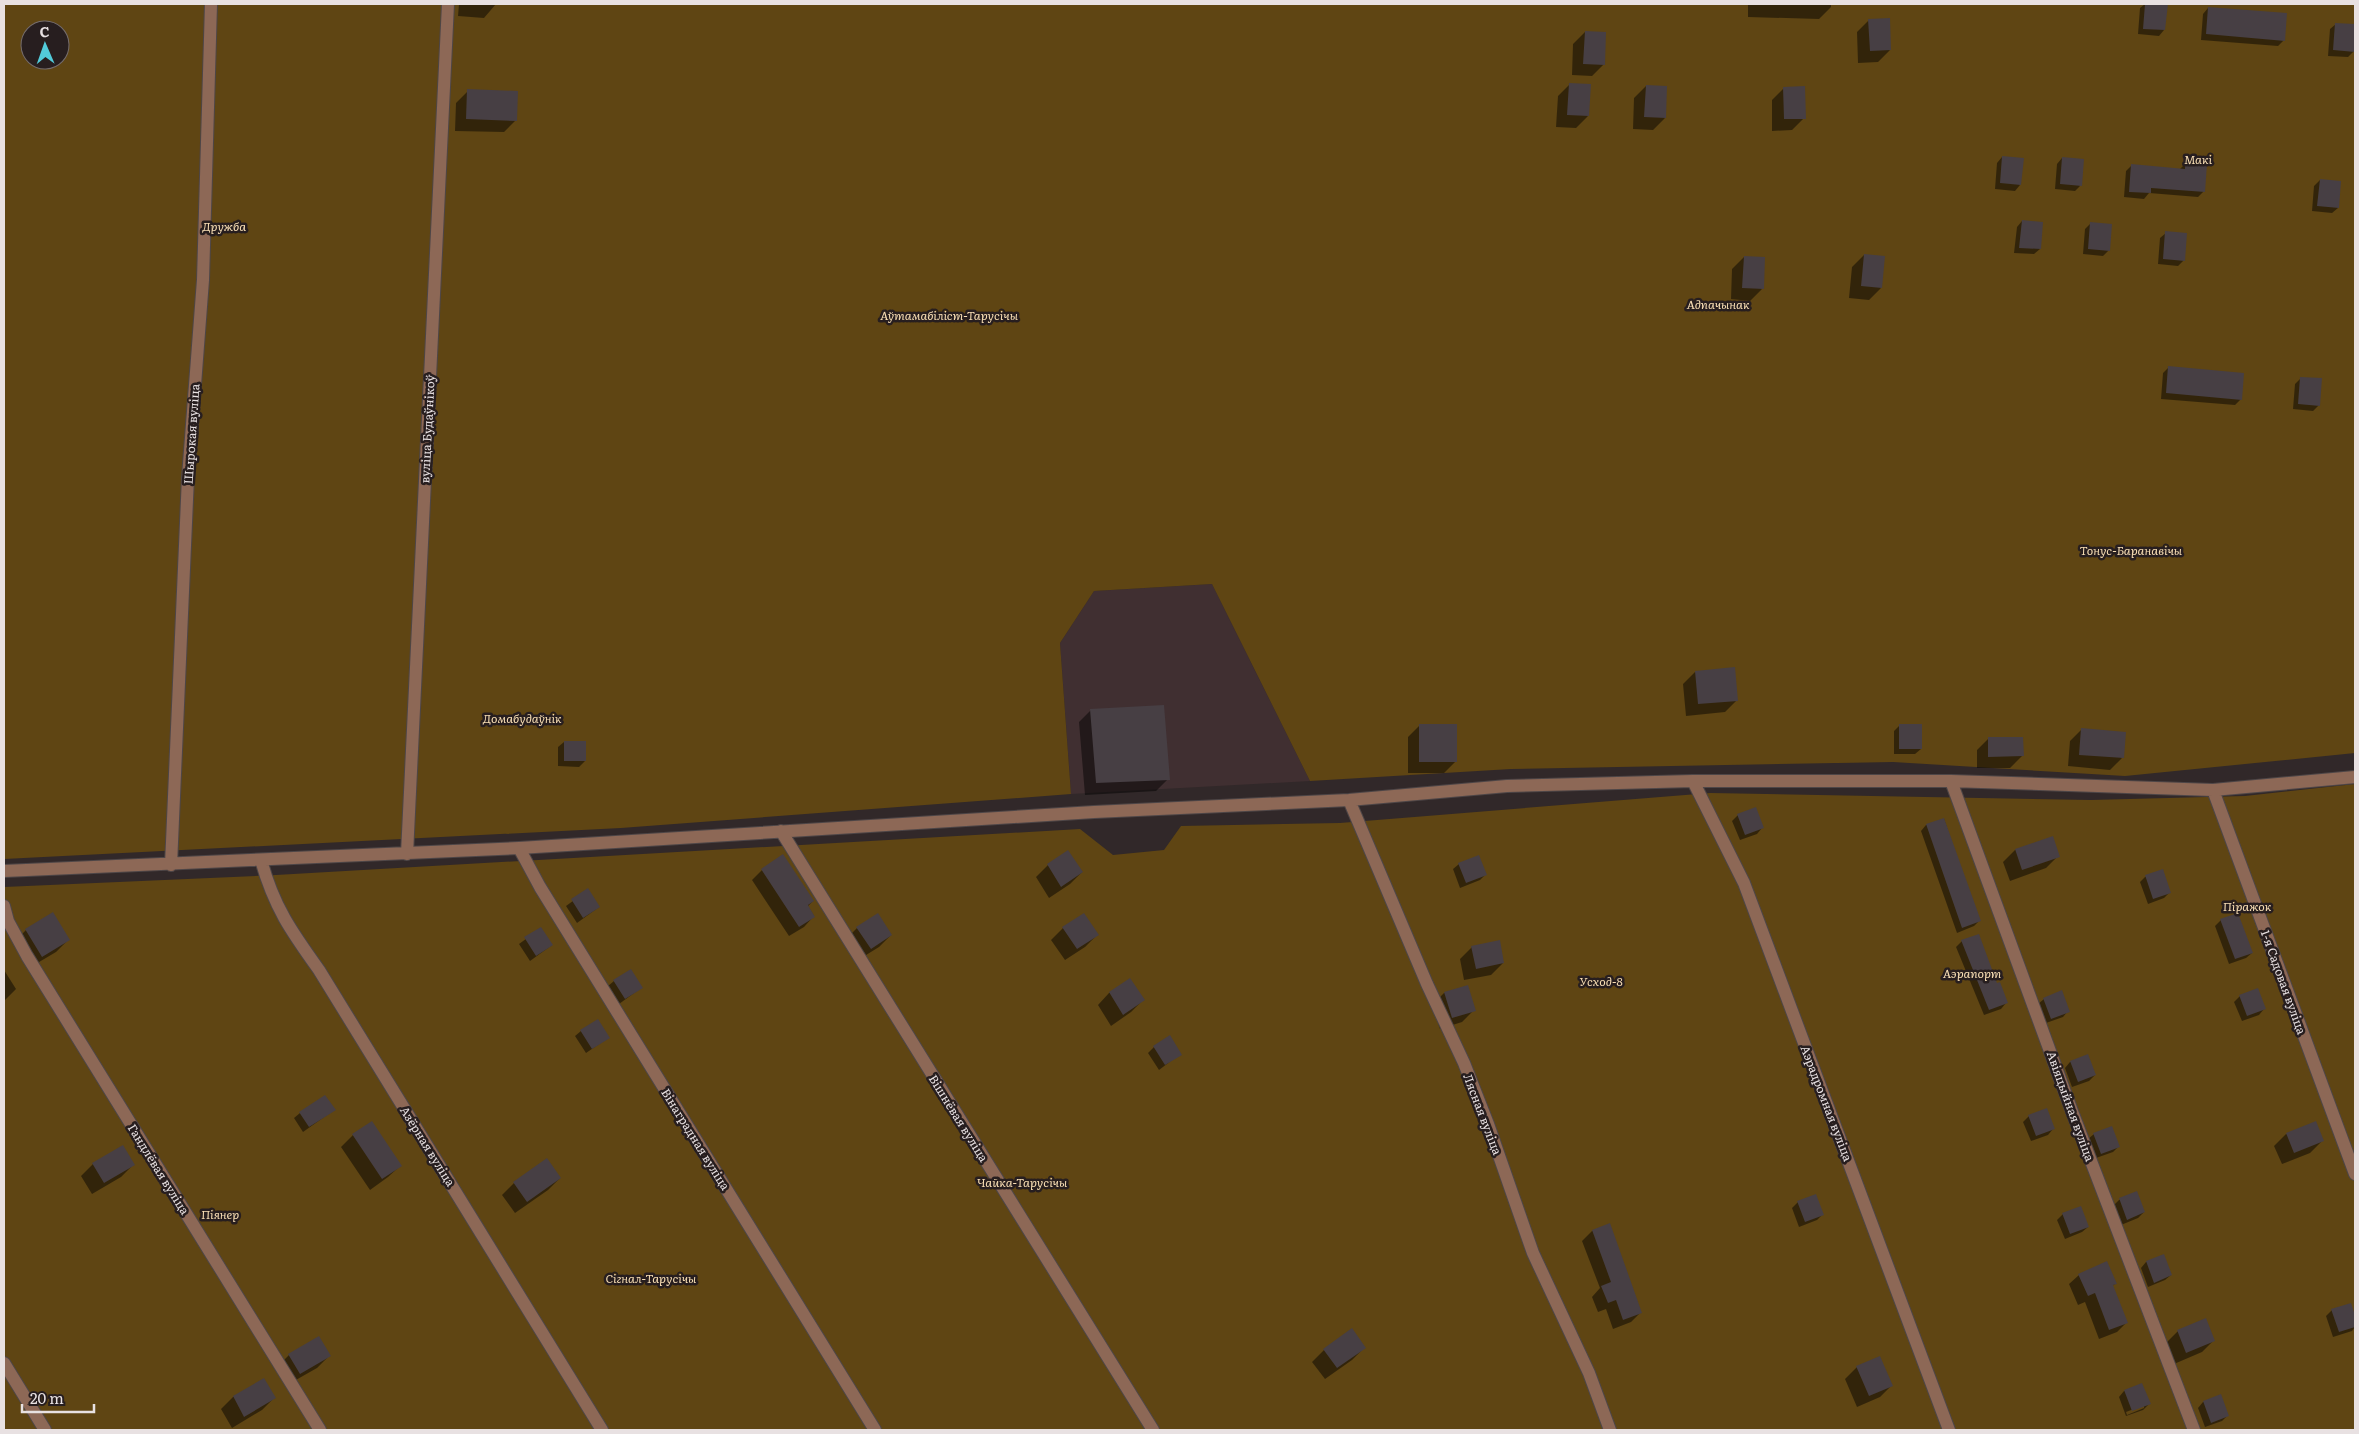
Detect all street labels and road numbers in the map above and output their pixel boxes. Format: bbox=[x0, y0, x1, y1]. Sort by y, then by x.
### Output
street label: вуліца Будаўнікоў bbox=[415, 374, 439, 484]
street label: Шырокая вуліца bbox=[179, 383, 204, 485]
street label: 1-я Садовая вуліца bbox=[2257, 927, 2311, 1037]
street label: Аэрадромная вуліца bbox=[1797, 1042, 1858, 1164]
street label: Авіяцыйная вуліца bbox=[2043, 1048, 2100, 1164]
street label: Вішнёвая вуліца bbox=[925, 1071, 993, 1166]
street label: Лясная вуліца bbox=[1459, 1071, 1507, 1158]
street label: Вінаградная вуліца bbox=[657, 1085, 735, 1194]
street label: Азёрная вуліца bbox=[396, 1102, 460, 1190]
street label: Гандлёвая вуліца bbox=[124, 1120, 194, 1218]

